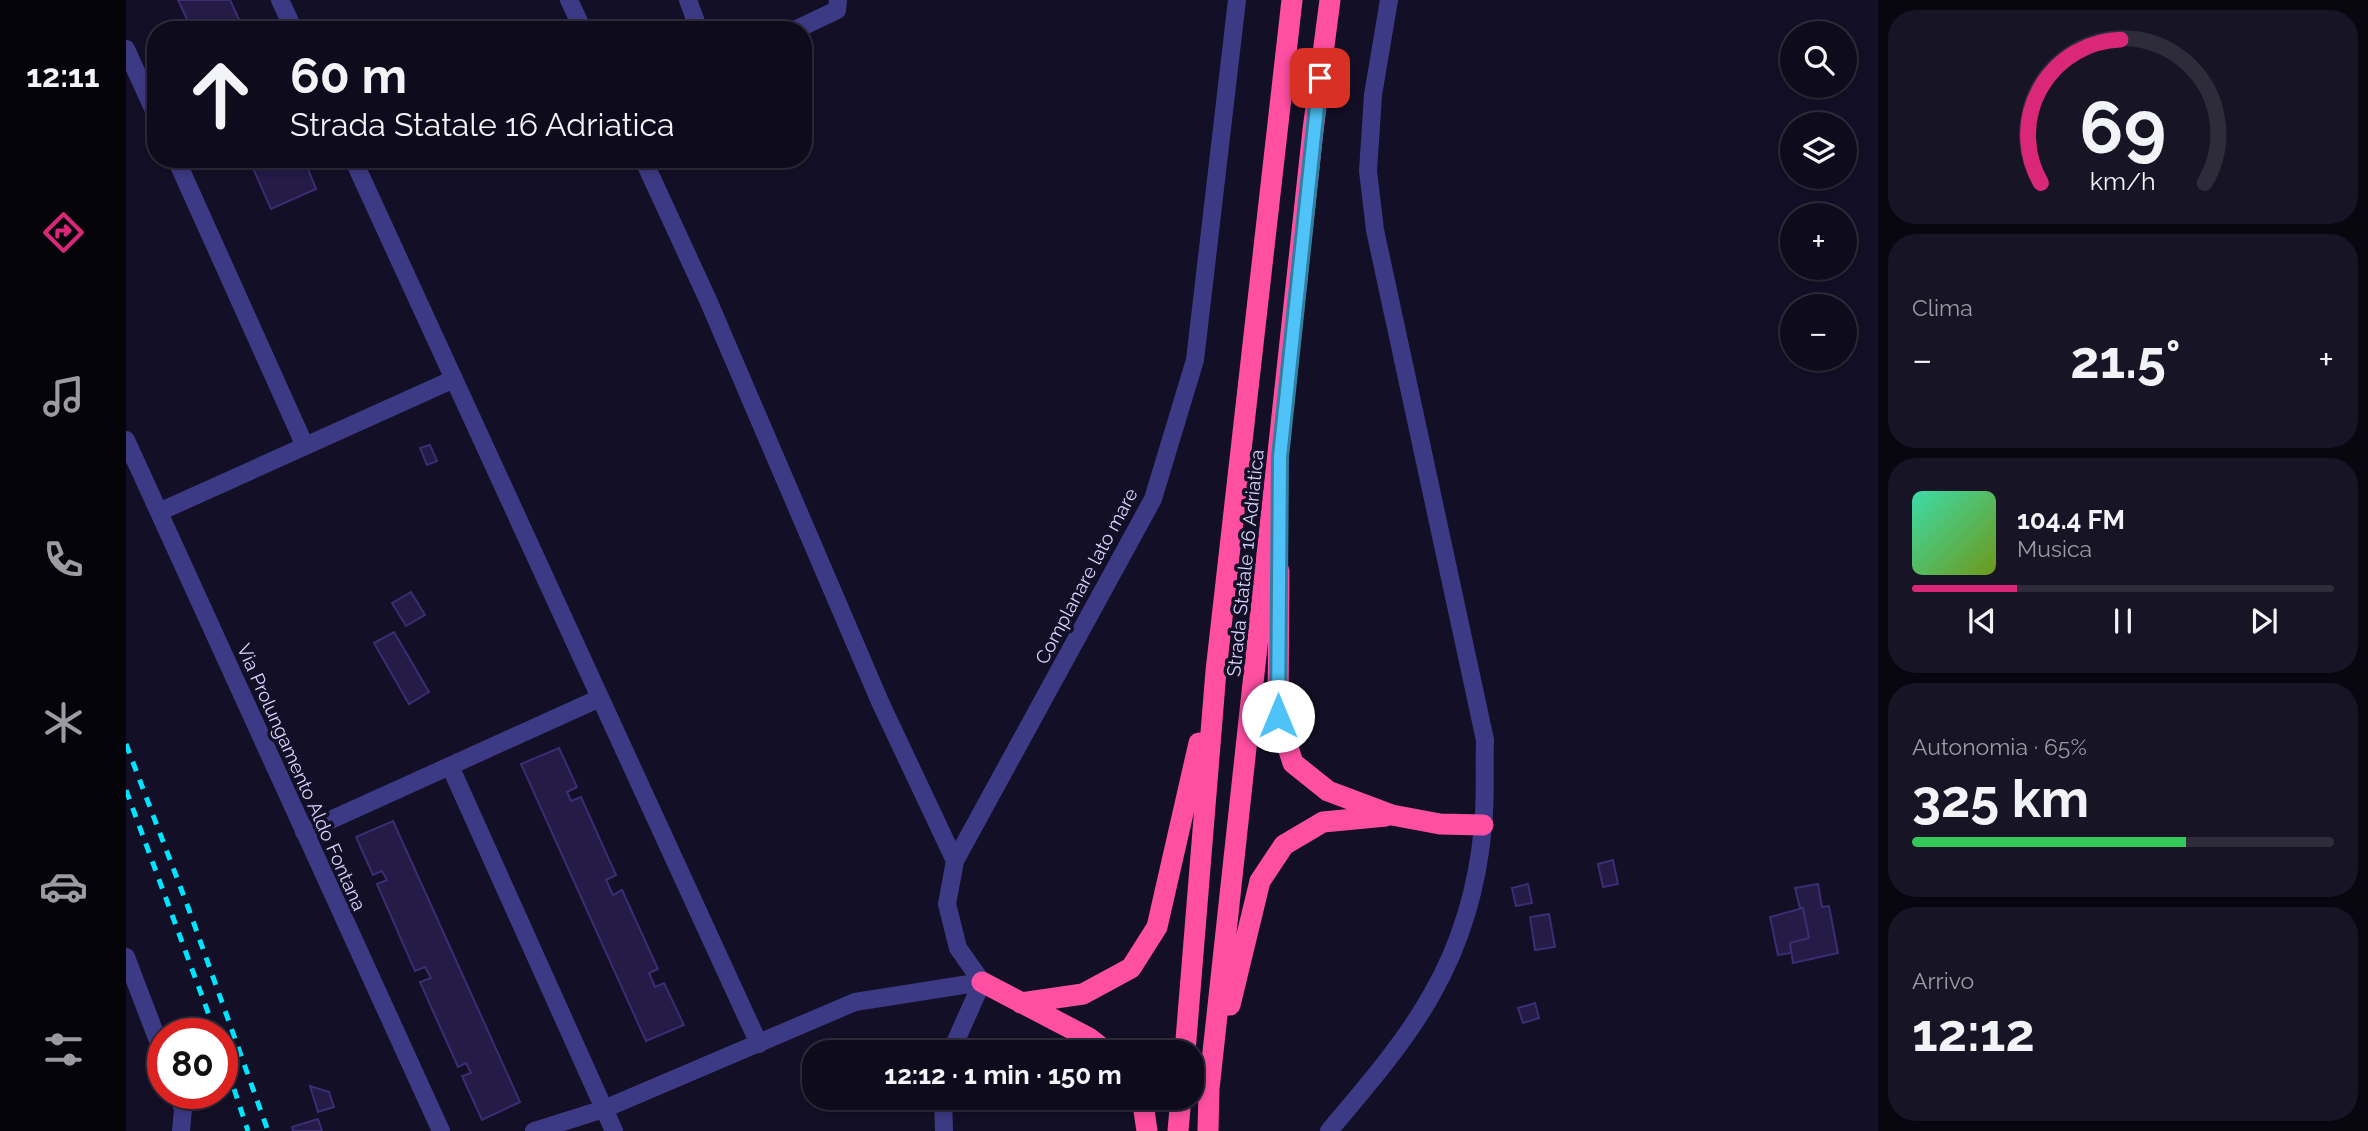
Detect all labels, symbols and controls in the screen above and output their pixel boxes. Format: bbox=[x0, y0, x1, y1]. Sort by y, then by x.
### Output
map controls bbox=[1780, 21, 1857, 371]
button: search bbox=[1780, 21, 1857, 98]
text: 60 m bbox=[290, 47, 407, 104]
pin bbox=[1290, 48, 1350, 108]
icon: ahead bbox=[175, 49, 266, 140]
text: 12:11 bbox=[26, 57, 100, 94]
icon: arrive bbox=[1301, 59, 1339, 97]
text: 69 bbox=[2079, 85, 2167, 170]
text: Strada Statale 16 Adriatica bbox=[290, 106, 674, 143]
button: layers bbox=[1780, 112, 1857, 189]
text: km/h bbox=[2090, 166, 2156, 196]
button: + bbox=[1780, 203, 1857, 280]
icon: directions bbox=[39, 208, 88, 257]
button: − bbox=[1780, 294, 1857, 371]
text: Clima bbox=[1912, 294, 1973, 321]
text: 21.5° bbox=[2070, 329, 2181, 390]
text: − bbox=[1912, 337, 1932, 382]
text: + bbox=[2318, 337, 2334, 382]
icon: music bbox=[39, 372, 88, 421]
street label: Strada Statale 16 Adriatica bbox=[1222, 448, 1268, 678]
street label: Complanare lato mare bbox=[1030, 484, 1142, 668]
text: 104.4 FM bbox=[2017, 505, 2125, 535]
icon: phone bbox=[39, 535, 88, 584]
text: Musica bbox=[2017, 535, 2092, 562]
icon: previous bbox=[1963, 602, 2001, 640]
icon: pause bbox=[2104, 602, 2142, 640]
icon: next bbox=[2245, 602, 2283, 640]
street label: Via Prolungamento Aldo Fontana bbox=[233, 640, 371, 914]
position arrow bbox=[1241, 679, 1315, 753]
icon: climate bbox=[39, 698, 88, 747]
text: Autonomia · 65% bbox=[1912, 733, 2087, 760]
text: 325 km bbox=[1912, 768, 2089, 829]
icon: car bbox=[39, 862, 88, 911]
text: Arrivo bbox=[1912, 967, 1974, 994]
text: 12:12 bbox=[1912, 1002, 2035, 1063]
speed limit sign: 80 bbox=[147, 1018, 238, 1109]
icon: filters bbox=[39, 1025, 88, 1074]
text: 12:12 · 1 min · 150 m bbox=[884, 1060, 1122, 1090]

